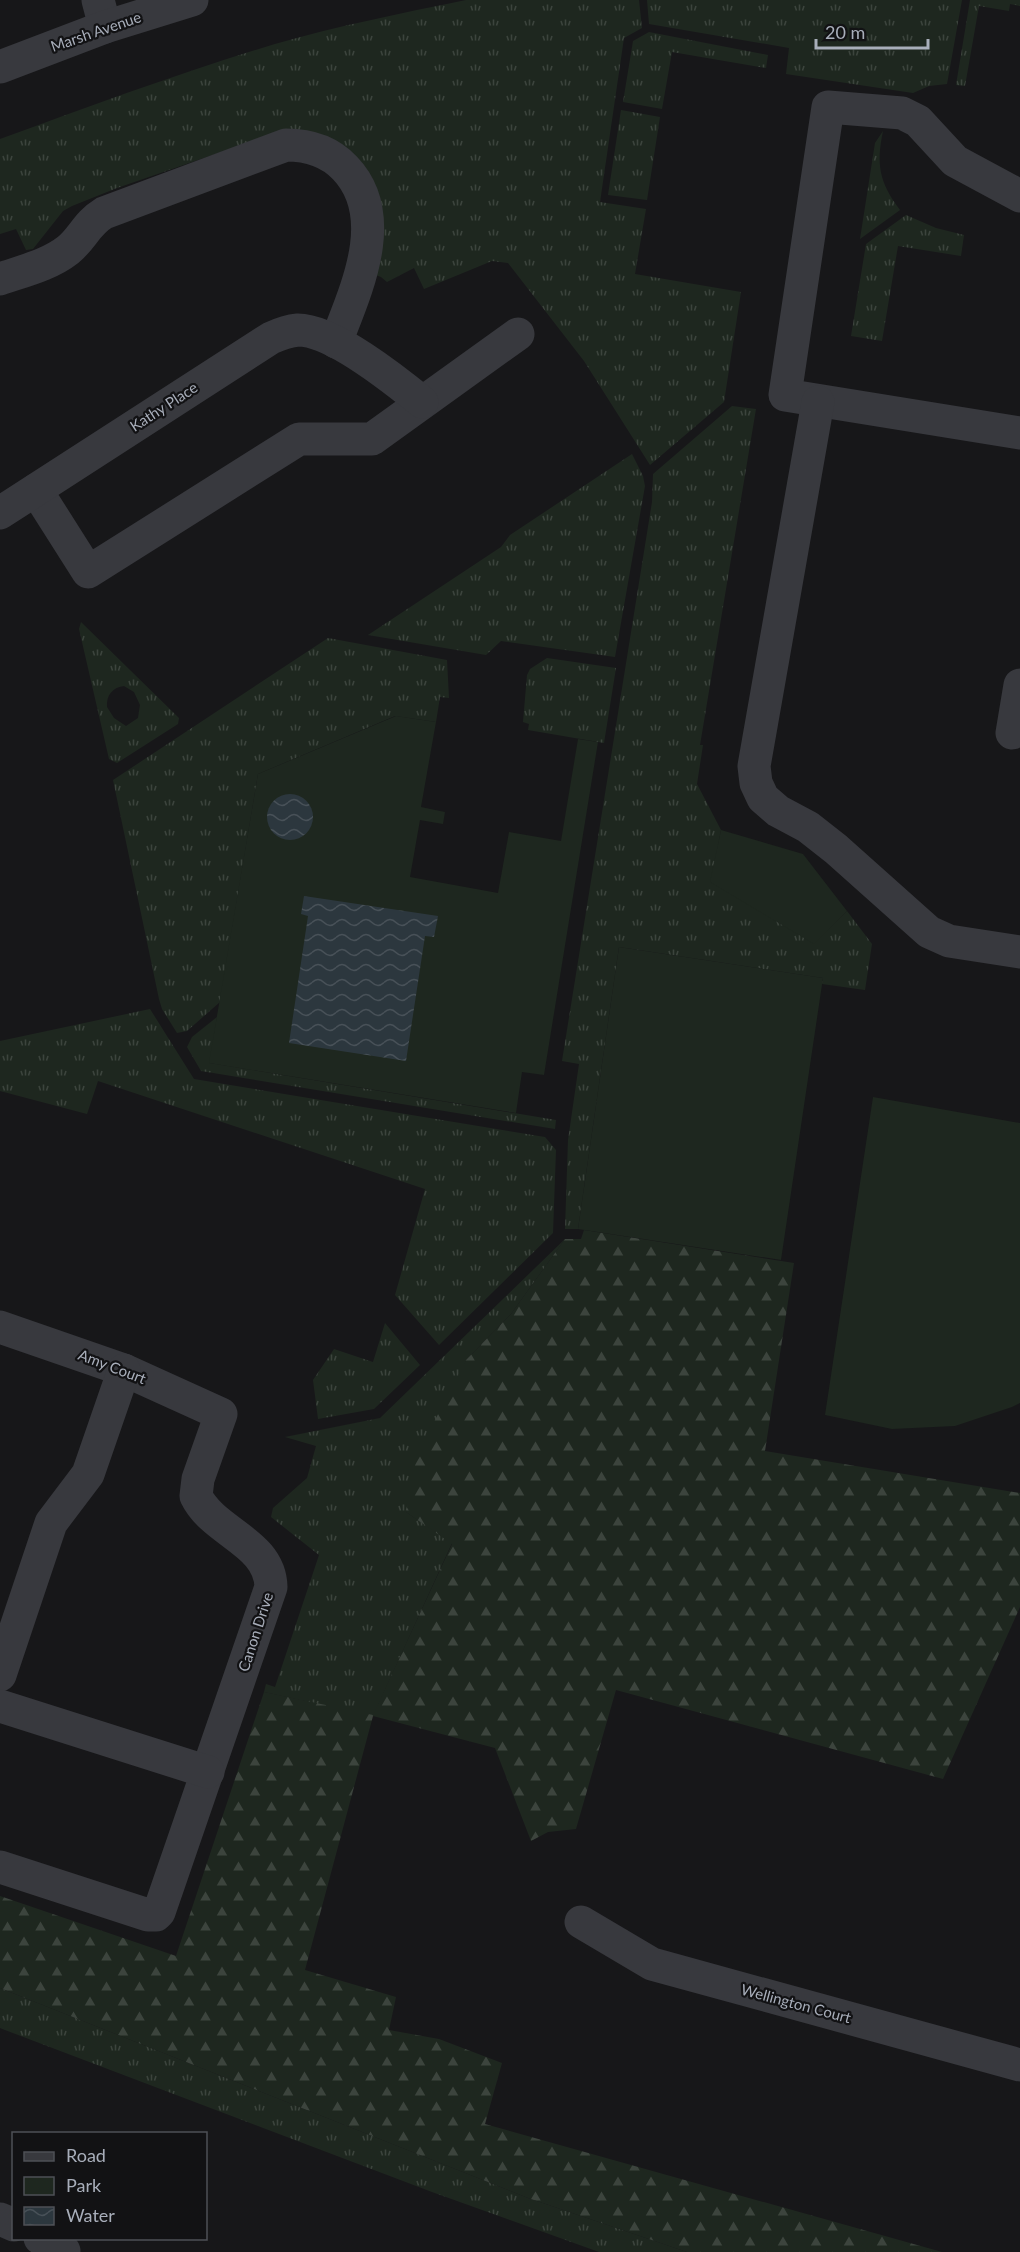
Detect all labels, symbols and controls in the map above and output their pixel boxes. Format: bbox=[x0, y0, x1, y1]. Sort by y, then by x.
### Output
street label: Marsh Avenue bbox=[48, 7, 143, 55]
scale bar bbox=[816, 12, 928, 50]
text: 20 m bbox=[825, 21, 865, 43]
street label: Kathy Place bbox=[126, 378, 201, 435]
street label: Amy Court bbox=[76, 1345, 149, 1387]
street label: Canon Drive bbox=[234, 1590, 276, 1674]
street label: Wellington Court bbox=[739, 1980, 854, 2027]
legend bbox=[12, 2132, 207, 2240]
text: Road bbox=[66, 2144, 106, 2166]
text: Park bbox=[66, 2174, 102, 2196]
text: Water bbox=[66, 2204, 115, 2226]

